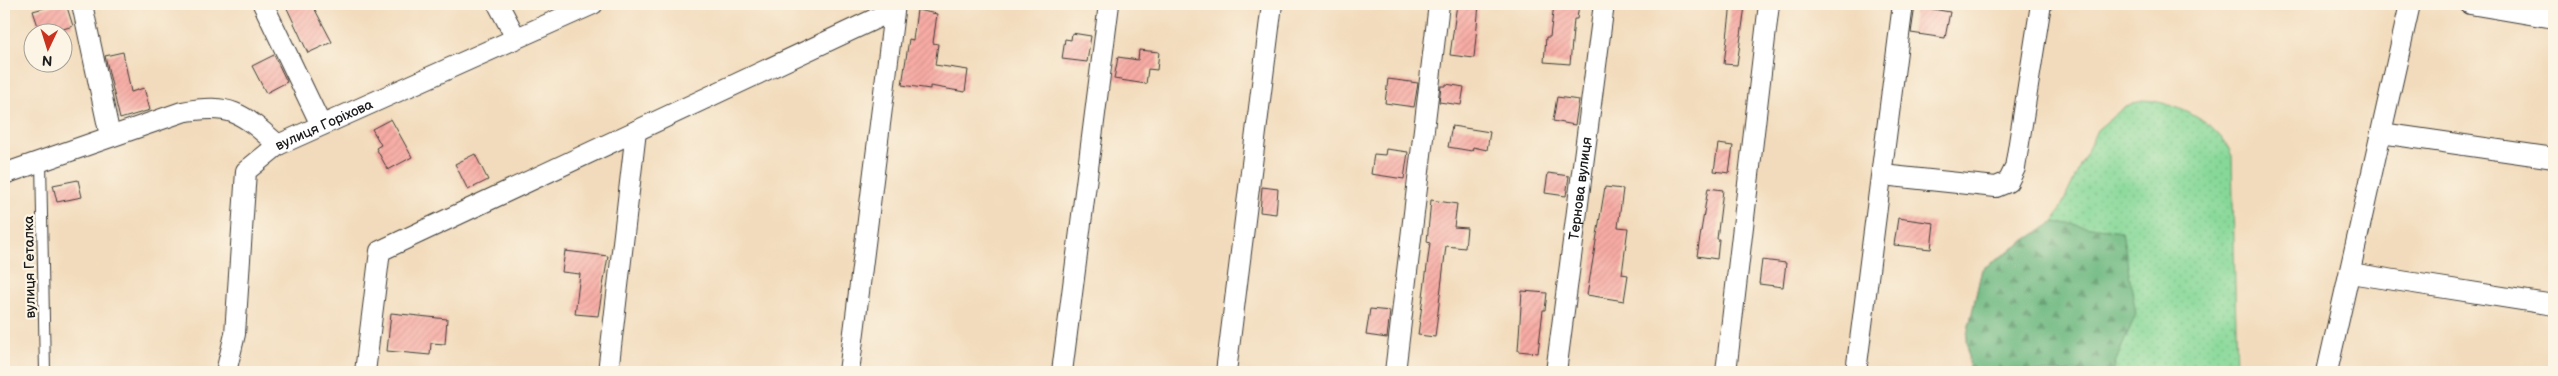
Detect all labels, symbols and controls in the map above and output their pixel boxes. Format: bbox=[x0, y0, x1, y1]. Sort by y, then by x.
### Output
north arrow bbox=[22, 22, 72, 72]
text: N bbox=[41, 52, 53, 69]
street label: вулиця Горіхова bbox=[273, 95, 376, 154]
street label: Тернова вулиця bbox=[1565, 136, 1596, 241]
street label: вулиця Геталка bbox=[20, 215, 39, 319]

